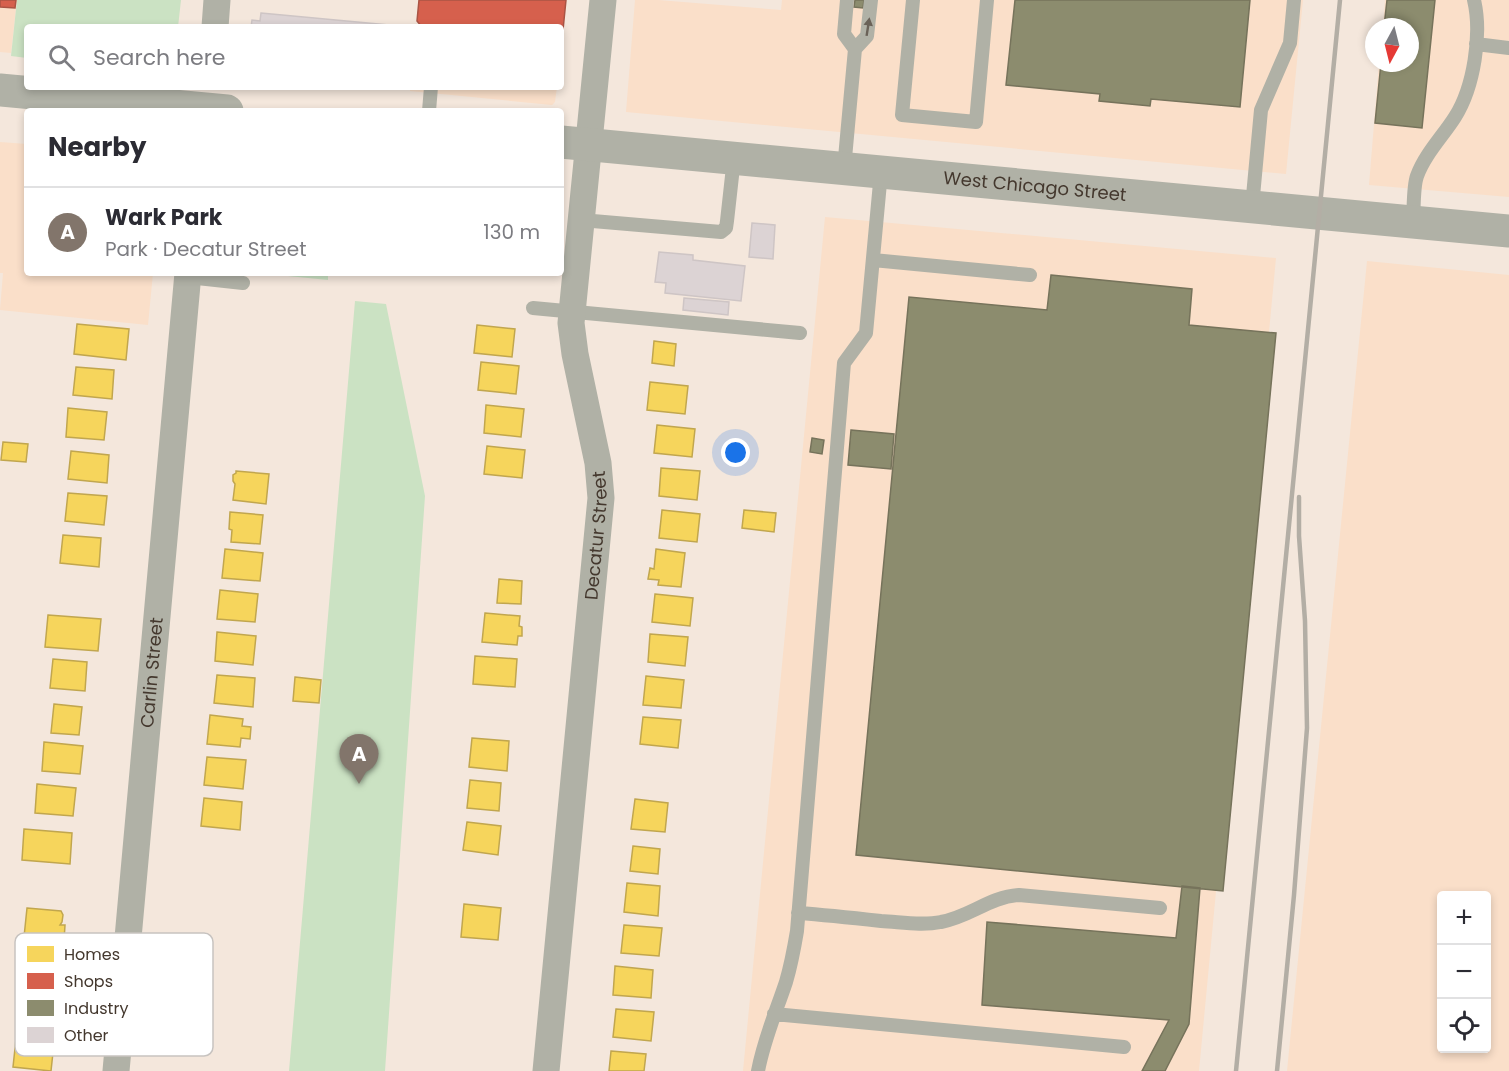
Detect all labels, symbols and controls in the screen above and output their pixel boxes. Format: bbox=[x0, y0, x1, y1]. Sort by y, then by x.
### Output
one-way arrow bbox=[863, 17, 872, 36]
north arrow bbox=[1365, 18, 1419, 72]
search box bbox=[24, 24, 564, 90]
icon: search bbox=[45, 41, 78, 74]
text: Search here bbox=[93, 42, 226, 73]
text: Nearby bbox=[48, 129, 146, 165]
street label: West Chicago Street bbox=[942, 165, 1128, 207]
text: Wark Park bbox=[105, 202, 222, 233]
text: A bbox=[60, 218, 75, 246]
text: 130 m bbox=[483, 218, 540, 246]
text: Park · Decatur Street bbox=[105, 235, 306, 263]
your location bbox=[721, 438, 750, 467]
street label: Decatur Street bbox=[578, 470, 613, 601]
street label: Carlin Street bbox=[134, 616, 169, 729]
pin: A bbox=[340, 734, 378, 784]
map controls bbox=[1437, 891, 1491, 1053]
button: + bbox=[1437, 891, 1491, 945]
legend bbox=[15, 933, 213, 1056]
text: Homes bbox=[64, 943, 120, 966]
button: − bbox=[1437, 945, 1491, 999]
text: Shops bbox=[64, 970, 113, 993]
text: Industry bbox=[64, 997, 128, 1020]
button: locate bbox=[1437, 999, 1491, 1053]
text: Other bbox=[64, 1024, 109, 1047]

